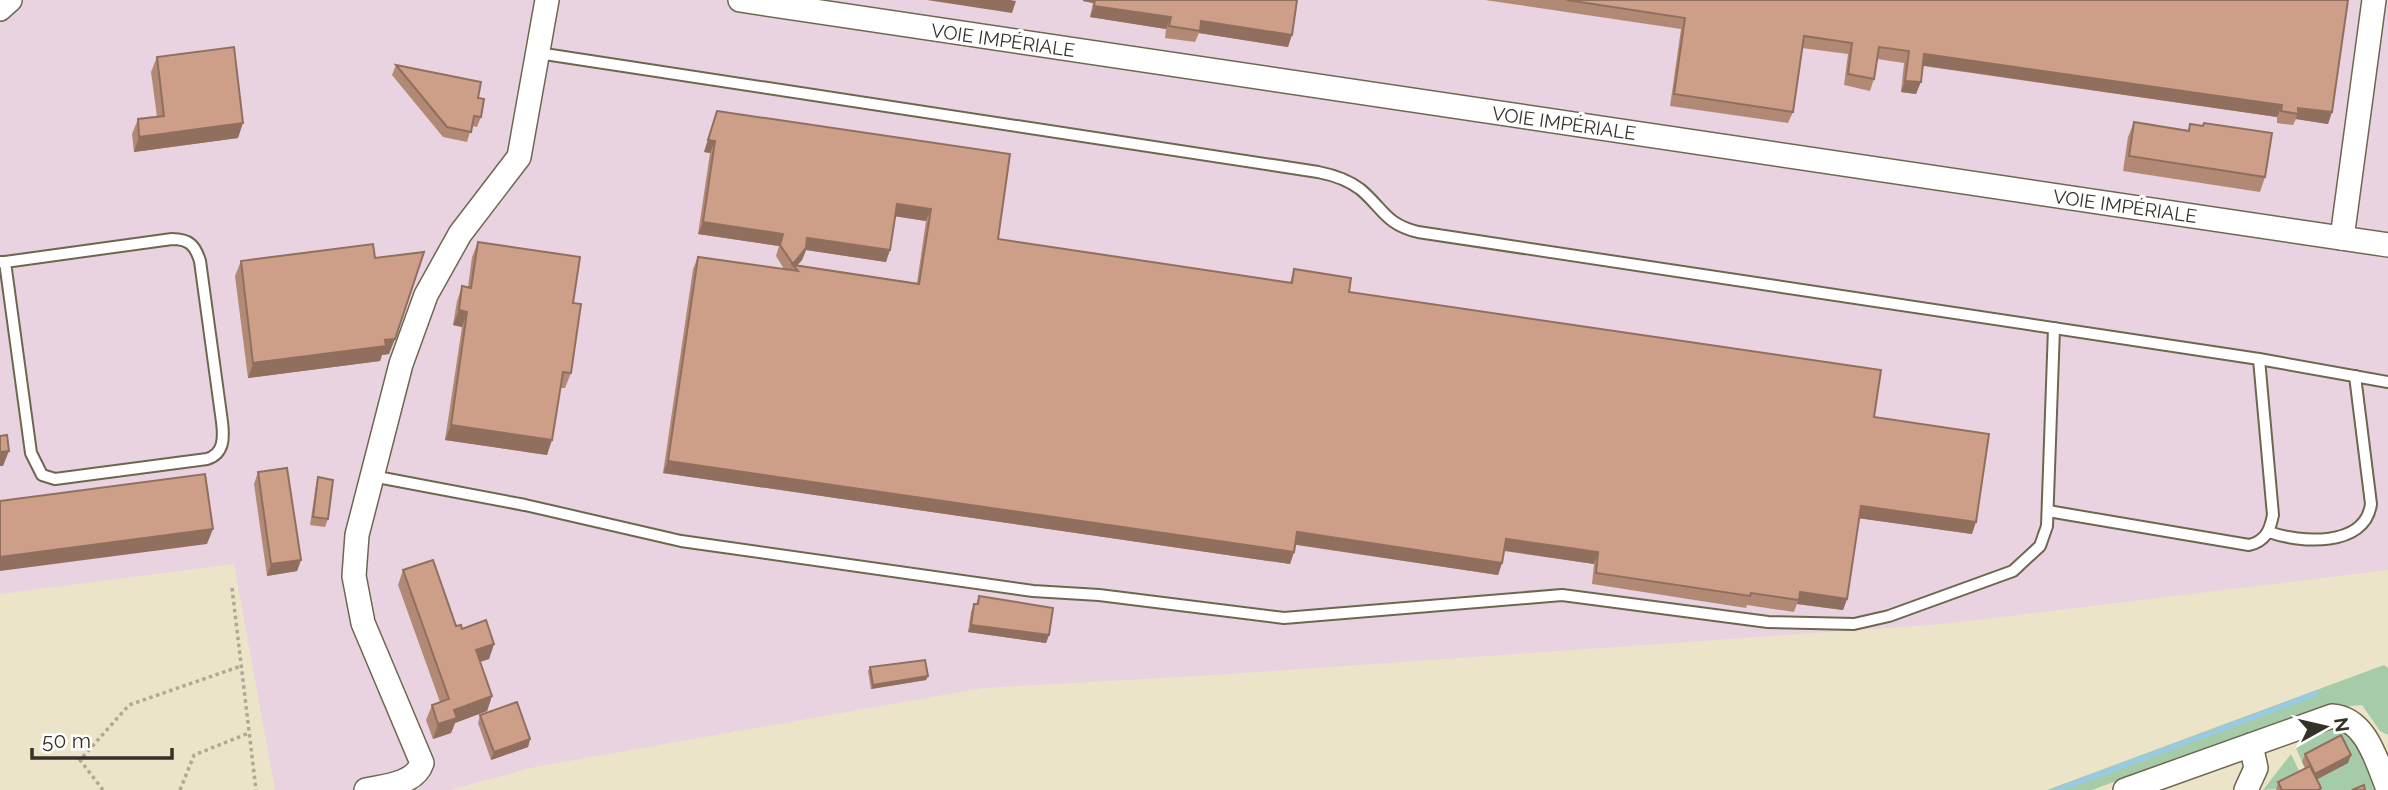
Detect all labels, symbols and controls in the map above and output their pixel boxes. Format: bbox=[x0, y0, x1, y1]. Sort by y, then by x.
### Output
street label: VOIE IMPÉRIALE bbox=[930, 19, 1076, 61]
street label: VOIE IMPÉRIALE bbox=[1491, 102, 1637, 144]
street label: VOIE IMPÉRIALE bbox=[2052, 185, 2198, 227]
north arrow bbox=[2290, 692, 2360, 762]
scale bar bbox=[32, 716, 172, 760]
text: N bbox=[2330, 716, 2354, 733]
text: 50 m bbox=[42, 728, 91, 753]

